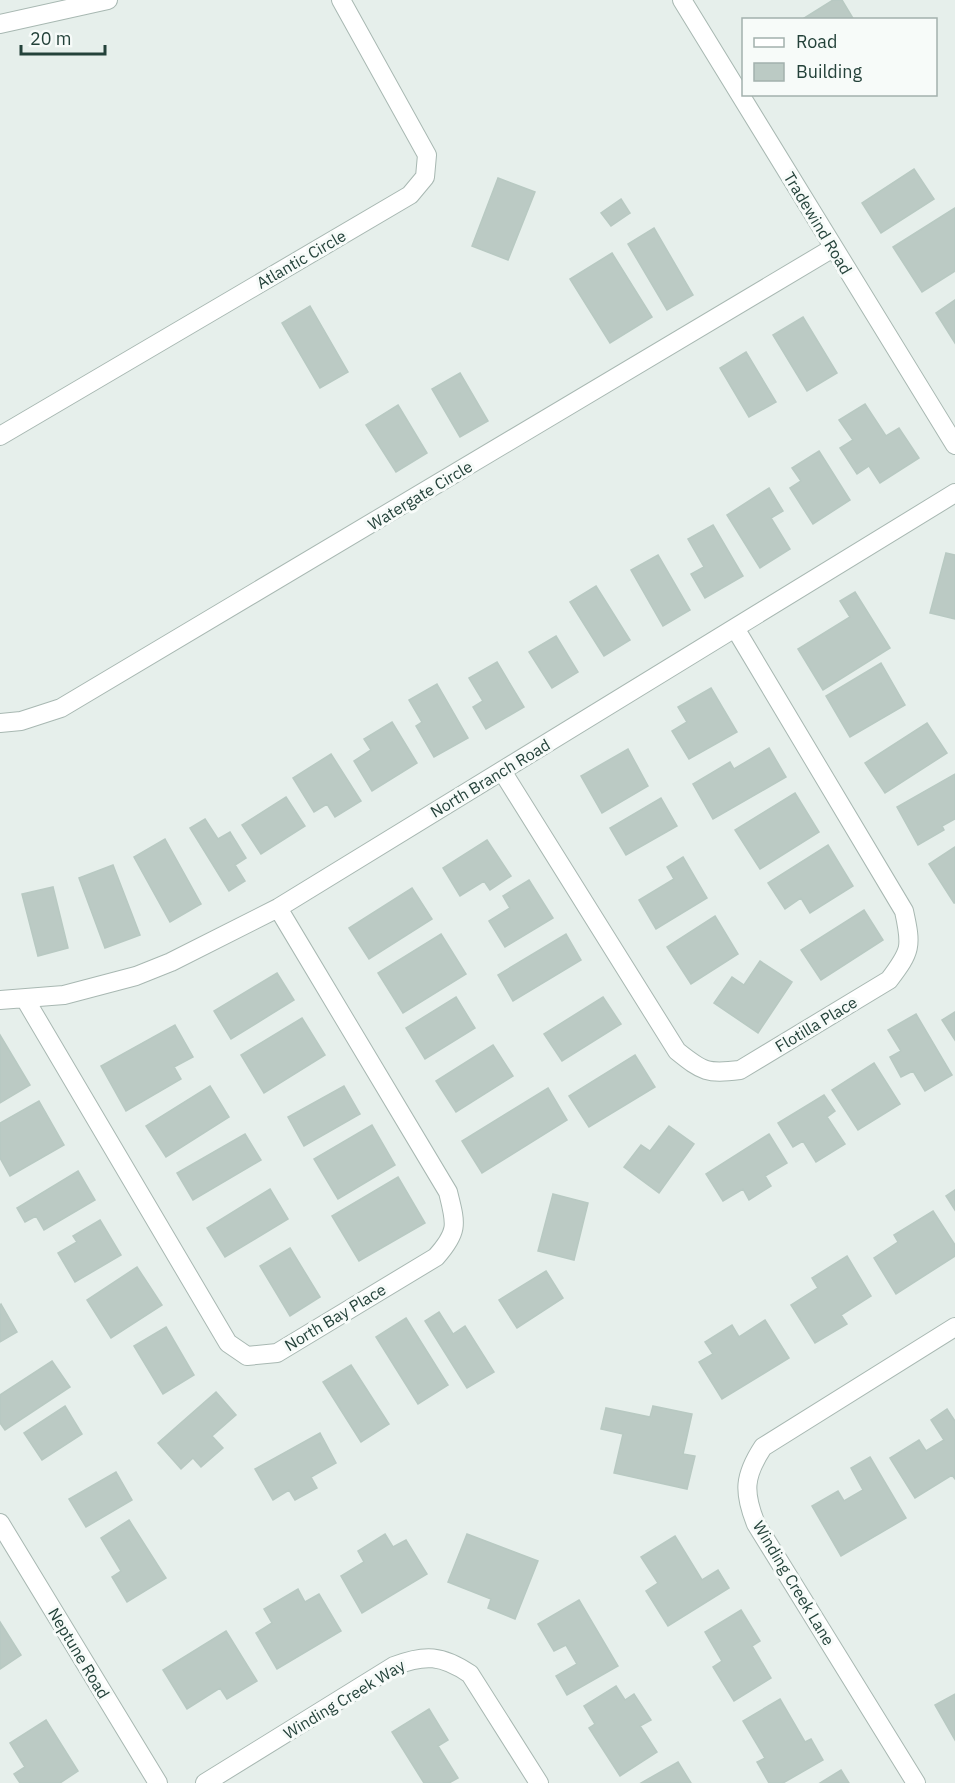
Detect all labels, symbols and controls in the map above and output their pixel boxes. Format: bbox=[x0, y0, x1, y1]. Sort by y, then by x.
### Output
scale bar bbox=[21, 18, 105, 56]
legend bbox=[742, 18, 937, 96]
text: 20 m bbox=[30, 27, 72, 50]
text: Road bbox=[796, 30, 837, 53]
text: Building bbox=[796, 60, 863, 83]
street label: Tradewind Road bbox=[780, 168, 856, 278]
street label: Atlantic Circle bbox=[253, 225, 350, 293]
street label: Watergate Circle bbox=[364, 456, 476, 534]
street label: North Branch Road bbox=[426, 734, 554, 822]
street label: Flotilla Place bbox=[771, 992, 861, 1056]
street label: North Bay Place bbox=[281, 1279, 389, 1355]
street label: Winding Creek Lane bbox=[749, 1517, 839, 1649]
street label: Neptune Road bbox=[44, 1604, 114, 1702]
street label: Winding Creek Way bbox=[280, 1655, 408, 1743]

